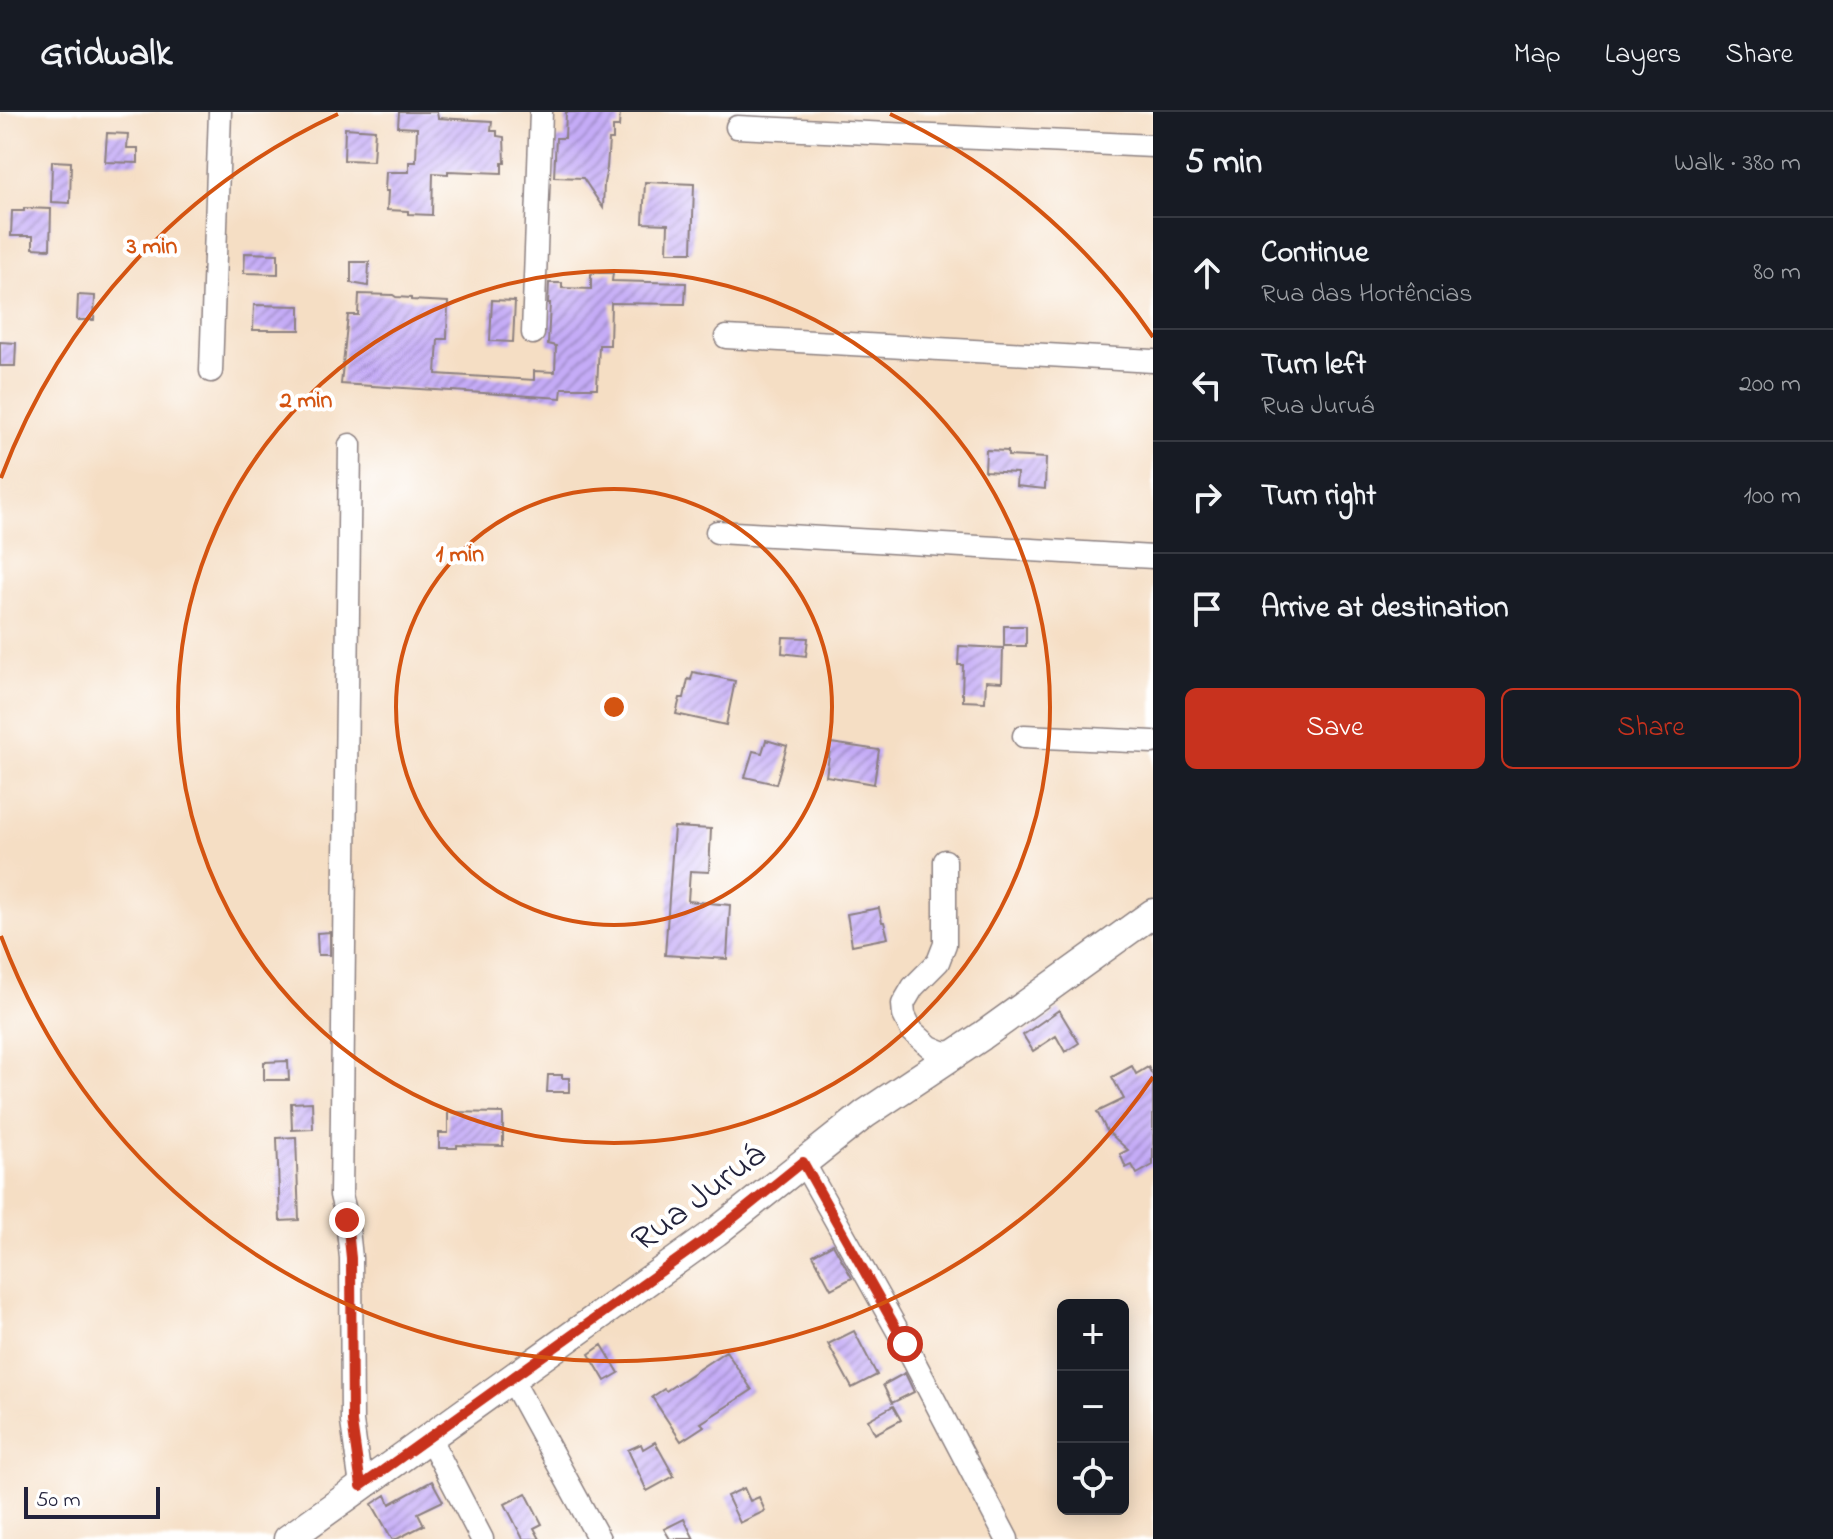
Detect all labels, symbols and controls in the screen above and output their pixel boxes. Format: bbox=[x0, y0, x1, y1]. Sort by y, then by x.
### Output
text: Gridwalk bbox=[40, 27, 172, 83]
text: Map bbox=[1513, 35, 1561, 76]
text: Layers bbox=[1605, 35, 1681, 76]
text: Share bbox=[1725, 35, 1793, 76]
text: 5 min bbox=[1185, 139, 1262, 189]
text: Walk · 380 m bbox=[1674, 145, 1801, 183]
text: 3 min bbox=[126, 230, 178, 265]
text: Continue bbox=[1261, 232, 1369, 276]
icon: ahead bbox=[1185, 251, 1229, 295]
text: 80 m bbox=[1753, 254, 1801, 292]
text: Rua das Hortências bbox=[1261, 276, 1472, 314]
text: Turn left bbox=[1261, 344, 1366, 388]
icon: left bbox=[1185, 363, 1229, 407]
text: 200 m bbox=[1739, 366, 1801, 404]
text: 2 min bbox=[279, 384, 333, 419]
text: Rua Juruá bbox=[1261, 388, 1374, 426]
icon: right bbox=[1185, 475, 1229, 519]
text: Turn right bbox=[1261, 475, 1376, 519]
text: 100 m bbox=[1744, 478, 1801, 516]
text: 1 min bbox=[436, 538, 484, 573]
icon: arrive bbox=[1185, 587, 1229, 631]
text: Arrive at destination bbox=[1261, 587, 1509, 631]
button: Save bbox=[1185, 688, 1485, 769]
button: Share bbox=[1501, 688, 1801, 769]
centre of rings bbox=[600, 693, 628, 721]
street label: Rua Juruá bbox=[621, 1130, 778, 1267]
route end bbox=[329, 1202, 365, 1238]
map controls bbox=[1057, 1299, 1129, 1515]
button: + bbox=[1057, 1299, 1129, 1371]
route start bbox=[887, 1326, 923, 1362]
button: − bbox=[1057, 1371, 1129, 1443]
button: locate bbox=[1057, 1443, 1129, 1515]
scale bar bbox=[24, 1483, 160, 1519]
text: 50 m bbox=[36, 1485, 81, 1517]

